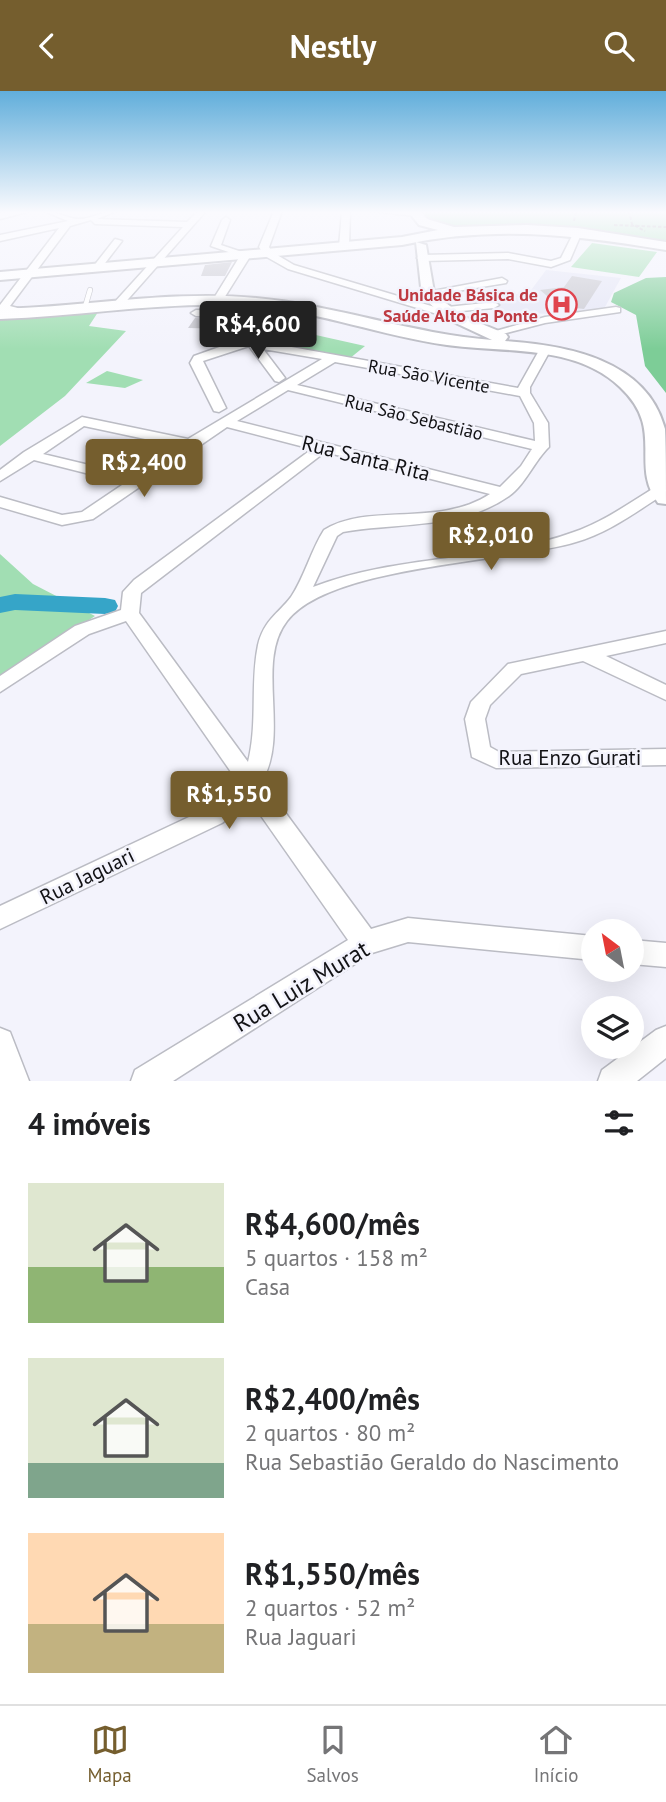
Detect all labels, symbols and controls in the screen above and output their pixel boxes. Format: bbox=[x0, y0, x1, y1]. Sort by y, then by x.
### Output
text: Nestly bbox=[290, 25, 376, 67]
icon: back bbox=[28, 27, 66, 65]
icon: search bbox=[600, 27, 638, 65]
place label: Unidade Básica de Saúde Alto da Ponte bbox=[383, 283, 538, 327]
hospital icon: Unidade Básica de Saúde Alto da Ponte bbox=[544, 287, 578, 321]
pin: R$4,600 bbox=[193, 301, 323, 361]
text: R$4,600 bbox=[216, 309, 300, 338]
street label: Rua São Vicente bbox=[366, 354, 492, 398]
street label: Rua São Sebastião bbox=[343, 389, 485, 445]
street label: Rua Santa Rita bbox=[299, 429, 433, 487]
pin: R$2,400 bbox=[79, 439, 209, 499]
text: R$2,400 bbox=[102, 447, 186, 476]
pin: R$2,010 bbox=[426, 512, 556, 572]
text: R$2,010 bbox=[449, 520, 533, 549]
street label: Rua Enzo Gurati bbox=[499, 744, 641, 771]
pin: R$1,550 bbox=[164, 771, 294, 831]
text: R$1,550 bbox=[187, 779, 271, 808]
street label: Rua Jaguari bbox=[35, 842, 139, 910]
north arrow bbox=[581, 919, 644, 982]
map controls bbox=[581, 919, 644, 1059]
street label: Rua Luiz Murat bbox=[227, 933, 375, 1039]
button: layers bbox=[581, 996, 644, 1059]
text: 4 imóveis bbox=[28, 1104, 151, 1143]
icon: filters bbox=[600, 1104, 638, 1142]
text: R$4,600/mês bbox=[245, 1204, 420, 1243]
icon: home bbox=[84, 1211, 168, 1295]
text: 5 quartos · 158 m² bbox=[245, 1243, 428, 1272]
text: Casa bbox=[245, 1272, 290, 1301]
text: R$2,400/mês bbox=[245, 1379, 420, 1418]
icon: home bbox=[84, 1386, 168, 1470]
text: 2 quartos · 80 m² bbox=[245, 1418, 415, 1447]
text: Rua Sebastião Geraldo do Nascimento bbox=[245, 1447, 619, 1476]
text: R$1,550/mês bbox=[245, 1554, 420, 1593]
icon: home bbox=[84, 1561, 168, 1645]
text: 2 quartos · 52 m² bbox=[245, 1593, 415, 1622]
text: Rua Jaguari bbox=[245, 1622, 357, 1651]
tab: Mapa bbox=[87, 1721, 132, 1787]
tab: Salvos bbox=[307, 1721, 359, 1787]
tab: Início bbox=[534, 1721, 579, 1787]

